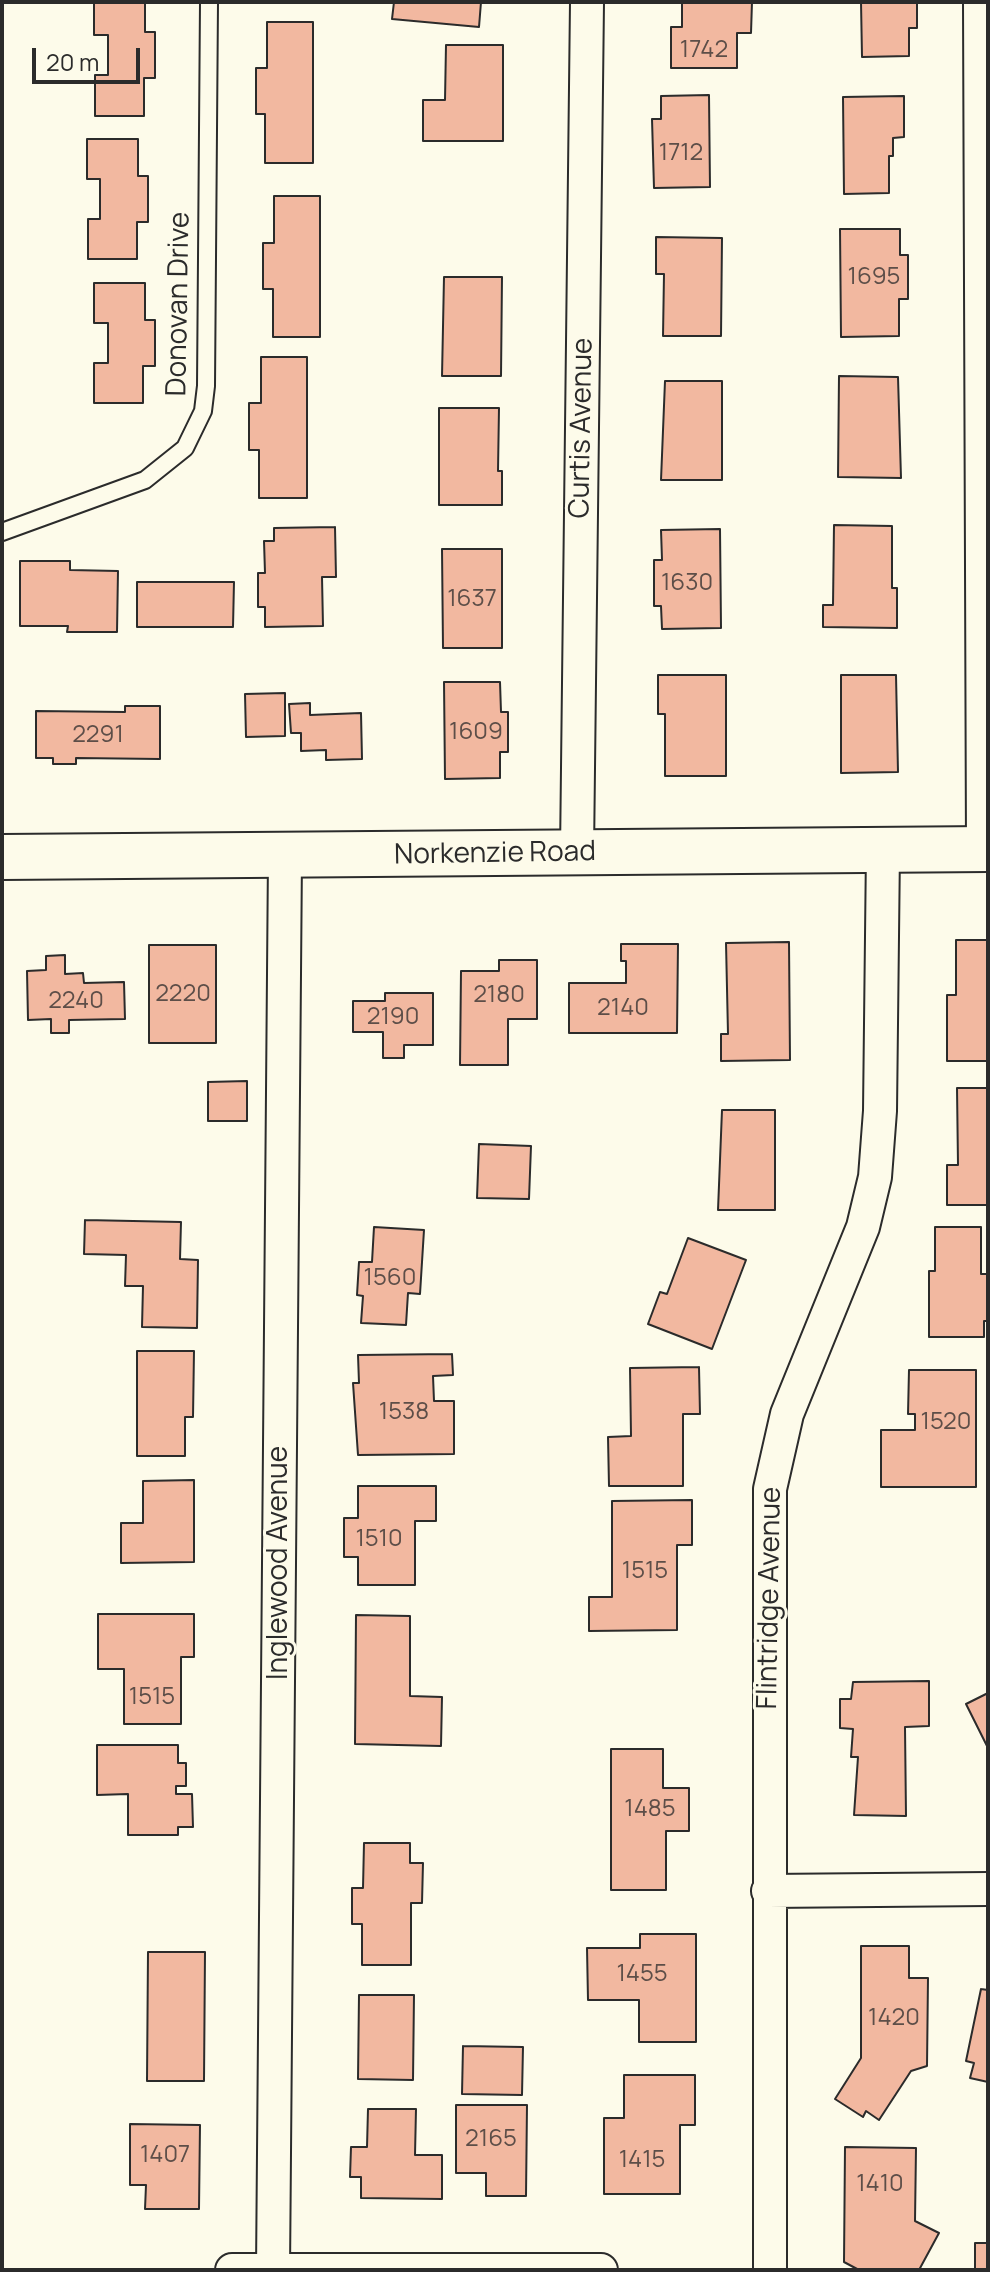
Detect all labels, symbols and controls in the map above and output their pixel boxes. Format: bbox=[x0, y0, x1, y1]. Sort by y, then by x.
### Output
scale bar bbox=[36, 32, 144, 82]
house number: 1742 bbox=[680, 36, 728, 64]
text: 20 m bbox=[46, 45, 99, 78]
house number: 1712 bbox=[659, 139, 703, 167]
street label: Donovan Drive bbox=[161, 211, 197, 397]
house number: 1695 bbox=[848, 263, 900, 291]
street label: Curtis Avenue bbox=[564, 337, 600, 519]
house number: 1630 bbox=[661, 569, 713, 597]
house number: 1637 bbox=[447, 585, 497, 613]
house number: 1609 bbox=[449, 718, 503, 746]
house number: 2291 bbox=[72, 721, 124, 749]
street label: Norkenzie Road bbox=[394, 835, 596, 873]
house number: 2220 bbox=[155, 980, 211, 1008]
house number: 2180 bbox=[473, 981, 525, 1009]
house number: 2240 bbox=[48, 987, 104, 1015]
house number: 2140 bbox=[597, 994, 649, 1022]
house number: 2190 bbox=[367, 1003, 419, 1031]
house number: 1560 bbox=[364, 1264, 416, 1292]
house number: 1538 bbox=[379, 1398, 429, 1426]
house number: 1520 bbox=[921, 1408, 971, 1436]
street label: Inglewood Avenue bbox=[262, 1446, 296, 1680]
street label: Flintridge Avenue bbox=[751, 1486, 789, 1710]
house number: 1510 bbox=[355, 1525, 403, 1553]
house number: 1515 bbox=[622, 1557, 668, 1585]
house number: 1515 bbox=[129, 1683, 175, 1711]
house number: 1485 bbox=[624, 1795, 676, 1823]
house number: 1455 bbox=[616, 1960, 668, 1988]
house number: 1420 bbox=[868, 2004, 920, 2032]
house number: 2165 bbox=[465, 2125, 517, 2153]
house number: 1407 bbox=[140, 2141, 190, 2169]
house number: 1415 bbox=[619, 2146, 665, 2174]
house number: 1410 bbox=[856, 2170, 904, 2198]

